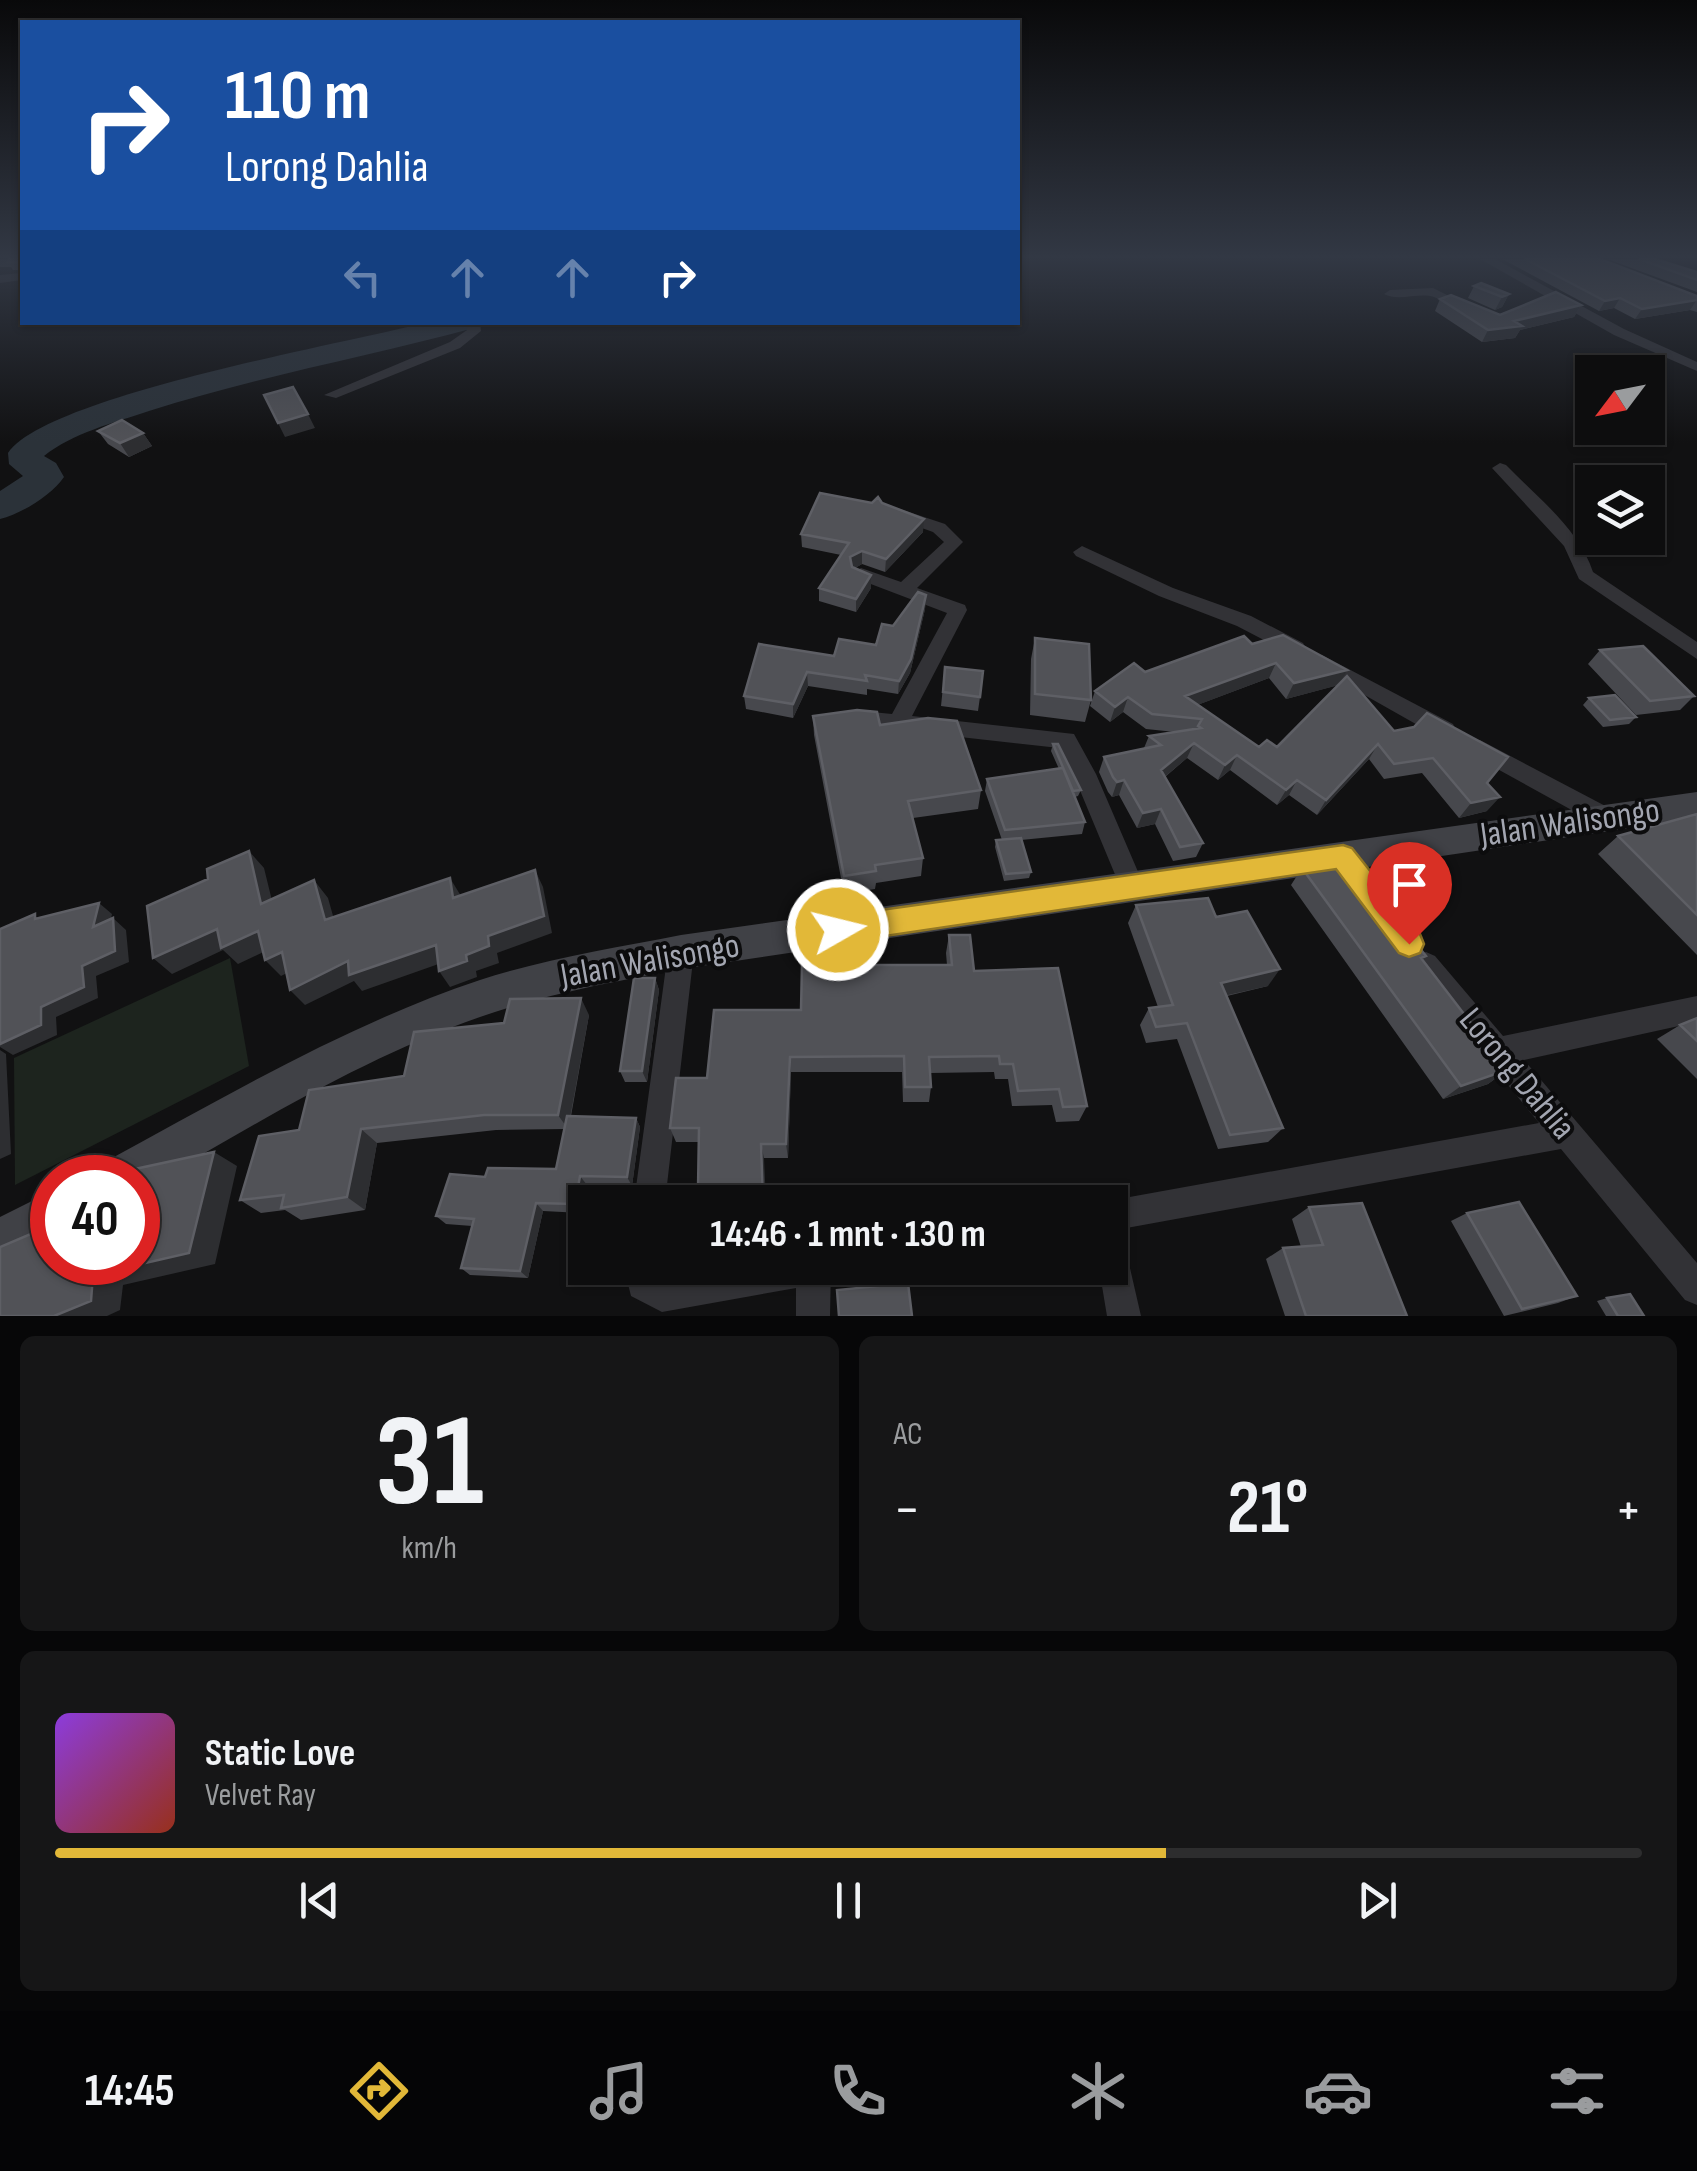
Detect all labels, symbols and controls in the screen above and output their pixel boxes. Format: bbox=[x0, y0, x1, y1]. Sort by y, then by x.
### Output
text: 110 m bbox=[225, 55, 371, 139]
icon: right bbox=[60, 60, 190, 190]
text: Lorong Dahlia bbox=[225, 140, 429, 195]
icon: left bbox=[335, 250, 390, 305]
icon: ahead bbox=[440, 250, 495, 305]
icon: ahead bbox=[545, 250, 600, 305]
icon: right bbox=[650, 250, 705, 305]
north arrow bbox=[1575, 355, 1665, 445]
map controls bbox=[1575, 355, 1665, 555]
button: layers bbox=[1575, 465, 1665, 555]
street label: Jalan Walisongo bbox=[1477, 789, 1662, 857]
pin bbox=[1367, 842, 1452, 945]
icon: arrive bbox=[1382, 857, 1437, 912]
position arrow bbox=[786, 878, 890, 982]
street label: Jalan Walisongo bbox=[556, 924, 743, 998]
street label: Lorong Dahlia bbox=[1450, 1000, 1584, 1148]
speed limit sign: 40 bbox=[30, 1155, 160, 1285]
text: 14:46 · 1 mnt · 130 m bbox=[710, 1212, 986, 1257]
text: 31 bbox=[375, 1386, 484, 1542]
text: AC bbox=[894, 1415, 922, 1454]
text: 21° bbox=[1227, 1464, 1308, 1555]
text: − bbox=[894, 1477, 920, 1544]
text: + bbox=[1615, 1477, 1642, 1544]
text: km/h bbox=[402, 1529, 457, 1568]
text: Static Love bbox=[205, 1731, 355, 1776]
text: Velvet Ray bbox=[205, 1776, 316, 1815]
icon: previous bbox=[292, 1873, 347, 1928]
icon: pause bbox=[821, 1873, 876, 1928]
icon: next bbox=[1350, 1873, 1405, 1928]
icon: directions bbox=[344, 2056, 414, 2126]
icon: music bbox=[584, 2056, 654, 2126]
icon: phone bbox=[823, 2056, 893, 2126]
icon: climate bbox=[1063, 2056, 1133, 2126]
icon: car bbox=[1303, 2056, 1373, 2126]
icon: filters bbox=[1542, 2056, 1612, 2126]
text: 14:45 bbox=[85, 2064, 175, 2119]

